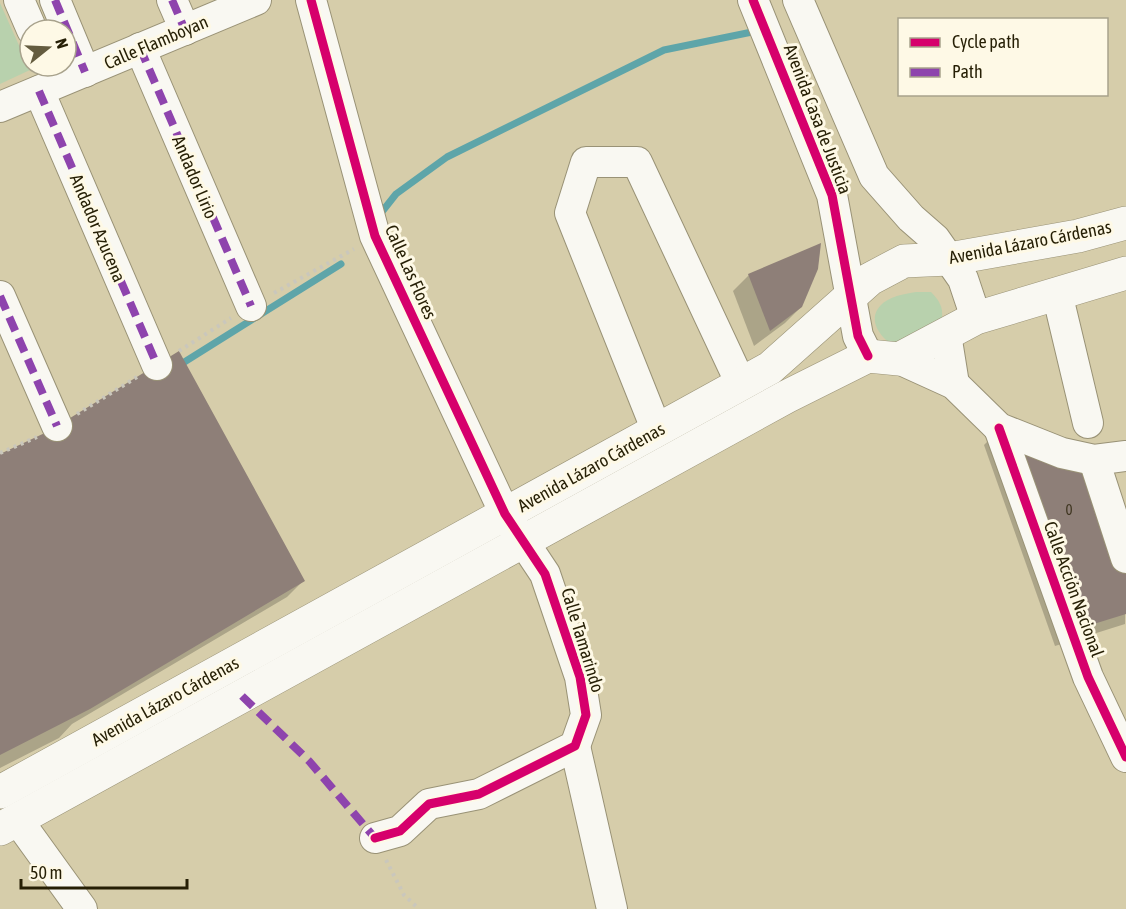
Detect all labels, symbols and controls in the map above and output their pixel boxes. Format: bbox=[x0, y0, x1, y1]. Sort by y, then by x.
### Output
street label: Calle Flamboyan bbox=[101, 11, 211, 73]
north arrow bbox=[18, 18, 78, 78]
legend bbox=[898, 18, 1108, 96]
text: Cycle path bbox=[952, 31, 1020, 52]
text: N bbox=[52, 36, 72, 51]
street label: Avenida Casa de Justicia bbox=[780, 41, 856, 197]
text: Path bbox=[952, 61, 983, 82]
street label: Andador Lirio bbox=[168, 132, 222, 222]
street label: Andador Azucena bbox=[66, 171, 130, 285]
street label: Avenida Lázaro Cárdenas bbox=[947, 216, 1113, 268]
street label: Calle Las Flores bbox=[381, 222, 441, 322]
street label: Avenida Lázaro Cárdenas bbox=[514, 418, 668, 516]
house number: 0 bbox=[1065, 501, 1073, 518]
street label: Calle Acción Nacional bbox=[1040, 518, 1108, 660]
street label: Calle Tamarindo bbox=[557, 585, 609, 695]
street label: Avenida Lázaro Cárdenas bbox=[88, 652, 242, 750]
scale bar bbox=[21, 852, 188, 890]
text: 50 m bbox=[30, 862, 62, 883]

